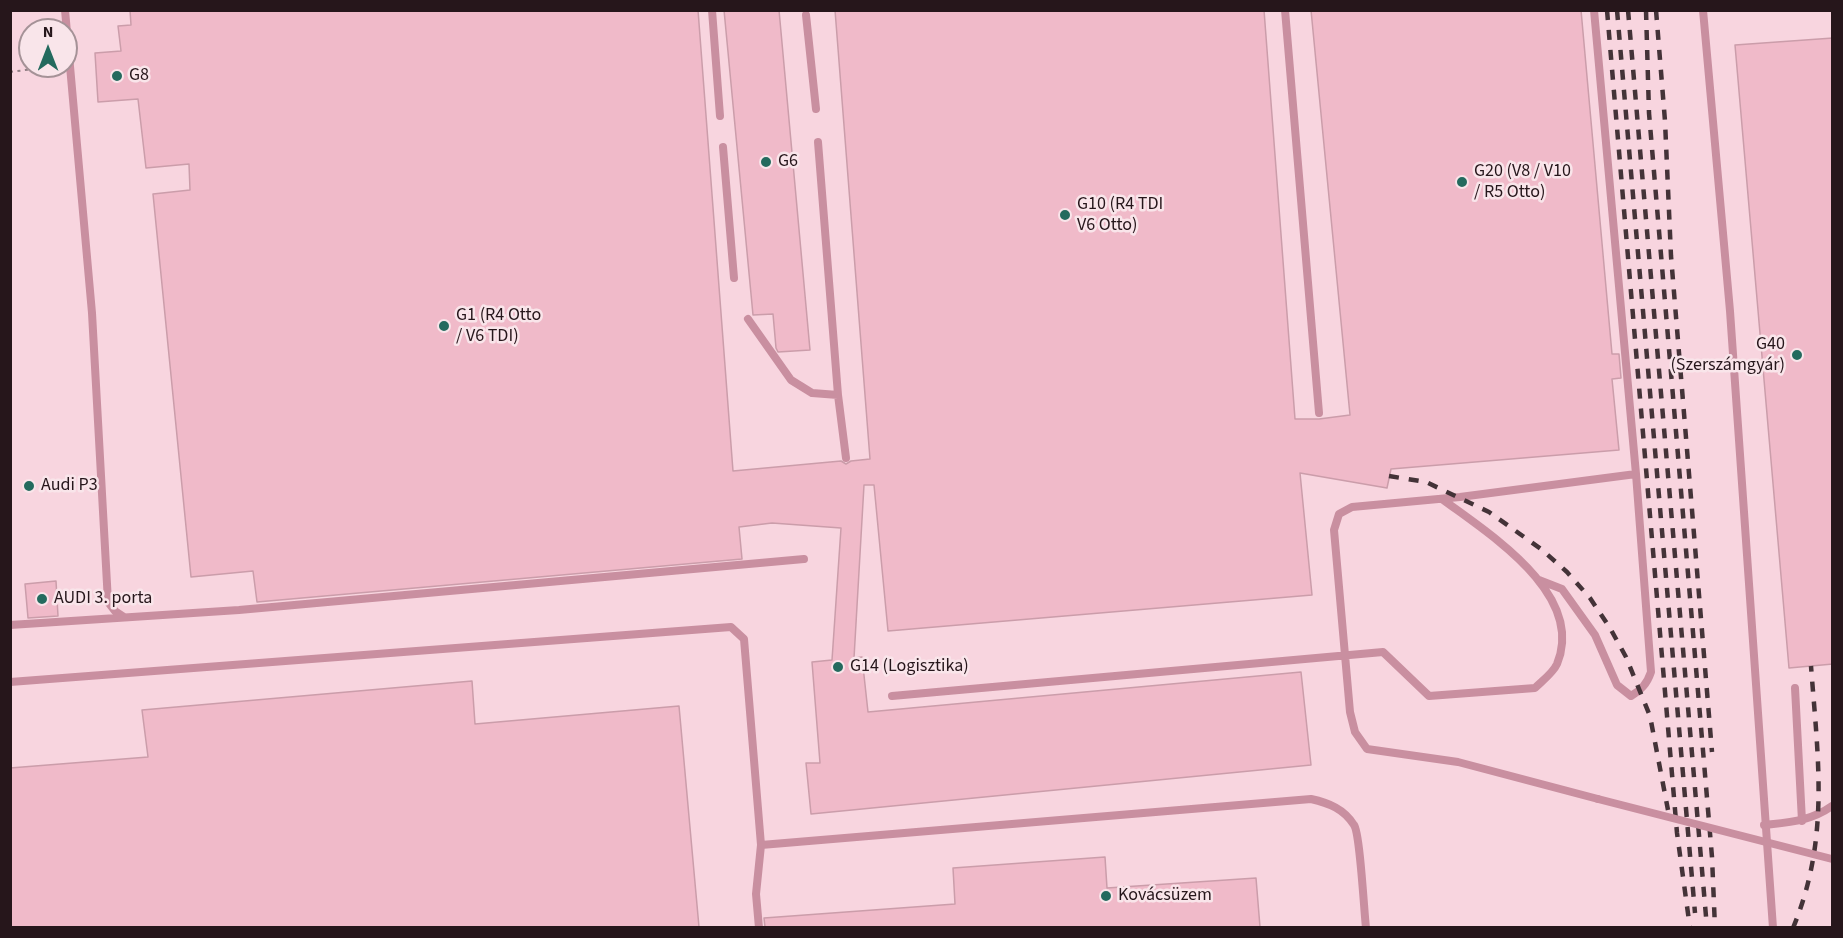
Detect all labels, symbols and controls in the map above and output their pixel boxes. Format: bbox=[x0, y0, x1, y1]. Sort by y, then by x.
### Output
north arrow bbox=[18, 18, 78, 78]
text: N bbox=[43, 21, 53, 43]
place label: G8 bbox=[129, 65, 149, 87]
marker: G8 bbox=[110, 69, 124, 83]
place label: G6 bbox=[778, 151, 798, 173]
marker: G6 bbox=[759, 155, 773, 169]
place label: G20 (V8 / V10 / R5 Otto) bbox=[1474, 161, 1571, 204]
marker: G20 (V8 / V10 / R5 Otto) bbox=[1455, 175, 1469, 189]
place label: G10 (R4 TDI V6 Otto) bbox=[1077, 194, 1163, 236]
marker: G10 (R4 TDI V6 Otto) bbox=[1058, 208, 1072, 222]
place label: G1 (R4 Otto / V6 TDI) bbox=[456, 305, 541, 348]
marker: G1 (R4 Otto / V6 TDI) bbox=[437, 319, 451, 333]
place label: G40 (Szerszámgyár) bbox=[1670, 334, 1785, 376]
marker: G40 (Szerszámgyár) bbox=[1790, 348, 1804, 362]
place label: Audi P3 bbox=[41, 475, 98, 497]
marker: Audi P3 bbox=[22, 479, 36, 493]
place label: AUDI 3. porta bbox=[54, 588, 152, 610]
marker: AUDI 3. porta bbox=[35, 592, 49, 606]
place label: G14 (Logisztika) bbox=[850, 656, 969, 678]
marker: G14 (Logisztika) bbox=[831, 660, 845, 674]
place label: Kovácsüzem bbox=[1118, 885, 1212, 907]
marker: Kovácsüzem bbox=[1099, 889, 1113, 903]

